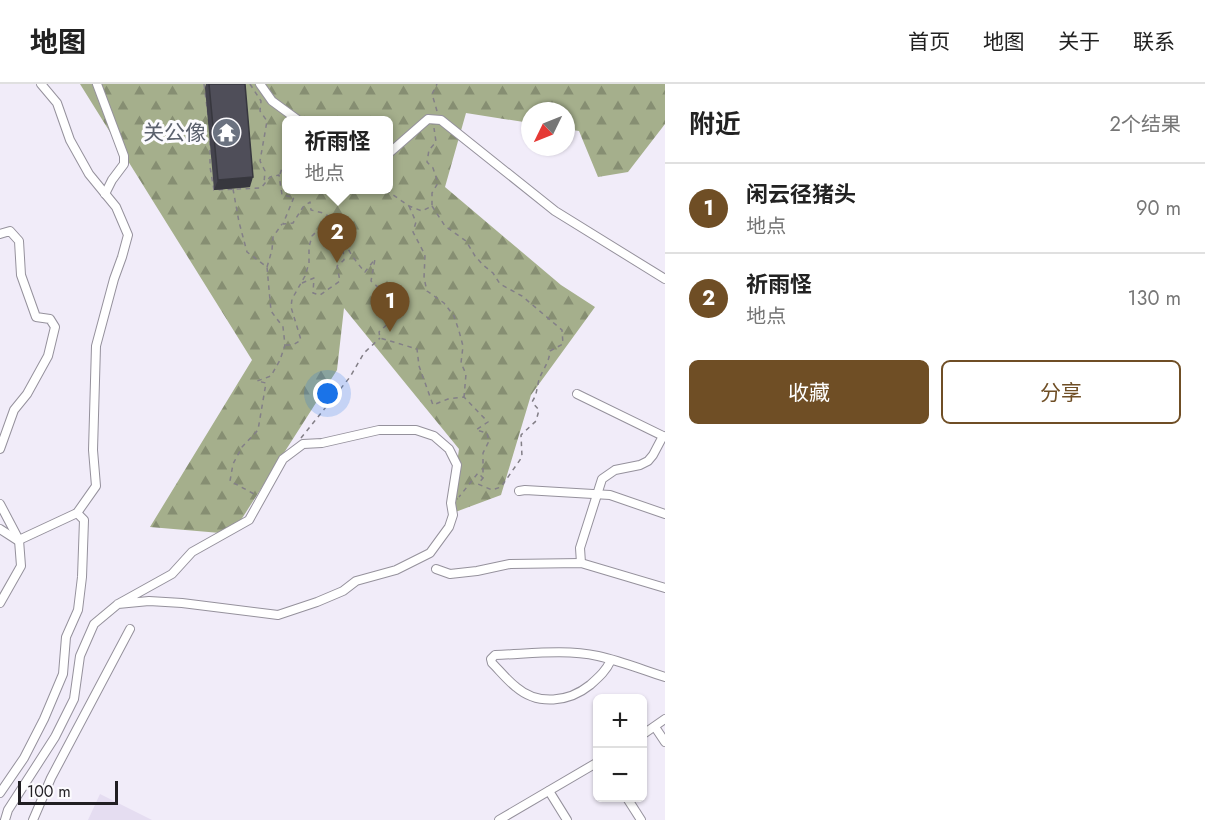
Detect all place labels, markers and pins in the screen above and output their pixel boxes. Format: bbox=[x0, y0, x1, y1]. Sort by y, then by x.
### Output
temple icon: 关公像 bbox=[211, 117, 243, 149]
place label: 关公像 bbox=[143, 118, 206, 148]
pin: 2 bbox=[318, 214, 356, 263]
pin: 1 bbox=[370, 282, 410, 332]

